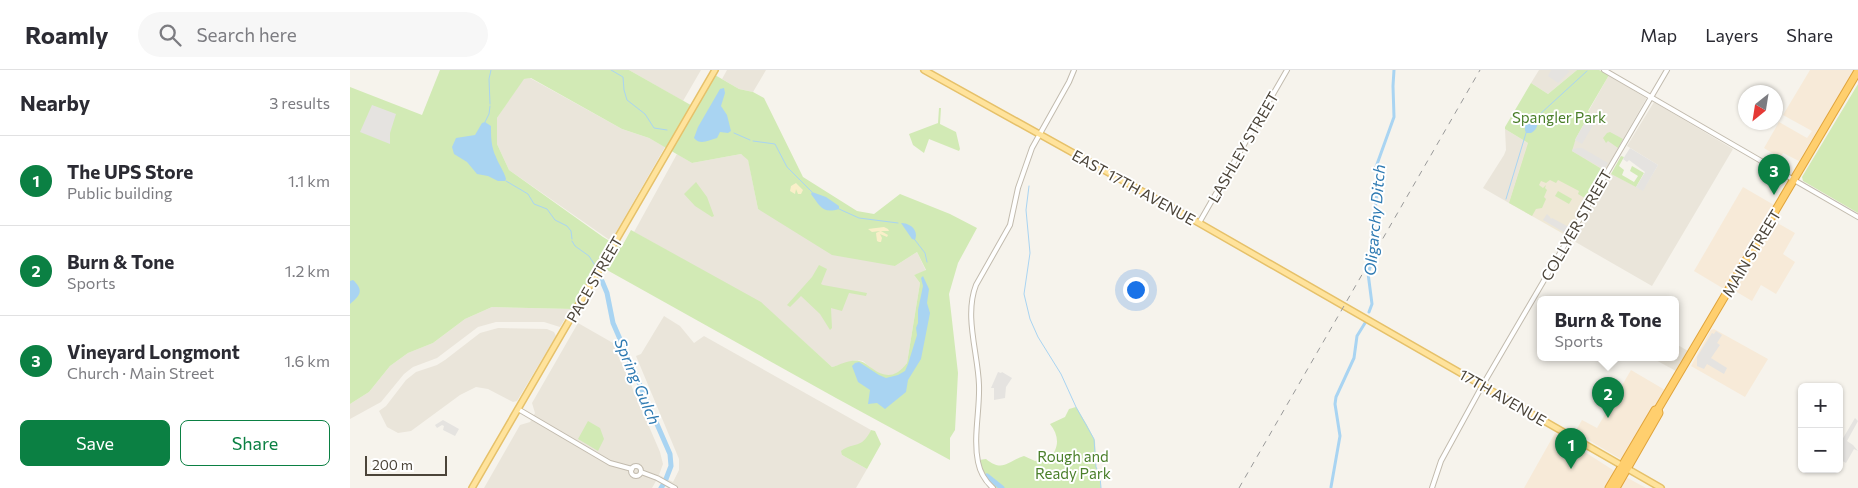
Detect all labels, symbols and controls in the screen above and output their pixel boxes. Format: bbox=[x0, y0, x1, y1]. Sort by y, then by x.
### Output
search box bbox=[138, 12, 488, 57]
text: Roamly bbox=[25, 20, 108, 49]
icon: search bbox=[156, 21, 184, 49]
text: Search here bbox=[196, 23, 297, 46]
text: Map bbox=[1640, 24, 1677, 46]
text: Layers bbox=[1705, 24, 1758, 46]
text: Share bbox=[1786, 24, 1833, 46]
north arrow bbox=[1738, 85, 1783, 130]
street label: LASHLEY STREET bbox=[1204, 88, 1282, 206]
text: Nearby bbox=[20, 90, 90, 115]
text: 3 results bbox=[269, 93, 330, 112]
park label: Spangler Park bbox=[1512, 108, 1606, 126]
street label: EAST 17TH AVENUE bbox=[1069, 146, 1199, 228]
pin: 3 bbox=[1758, 154, 1790, 195]
text: The UPS Store bbox=[67, 160, 193, 183]
water label: Oligarchy Ditch bbox=[1360, 163, 1388, 277]
street label: COLLYER STREET bbox=[1537, 166, 1615, 284]
text: 1 bbox=[32, 171, 40, 190]
text: 1.1 km bbox=[288, 171, 330, 190]
text: Public building bbox=[67, 183, 172, 202]
street label: MAIN STREET bbox=[1718, 206, 1784, 300]
street label: PACE STREET bbox=[562, 232, 626, 325]
text: Burn & Tone bbox=[67, 250, 174, 273]
text: 2 bbox=[31, 261, 41, 280]
text: 1.2 km bbox=[285, 261, 330, 280]
text: Sports bbox=[67, 273, 116, 292]
your location bbox=[1123, 277, 1149, 303]
popup bbox=[1537, 296, 1679, 361]
text: Burn & Tone bbox=[1554, 308, 1662, 331]
text: Sports bbox=[1554, 331, 1603, 350]
water label: Spring Gulch bbox=[611, 335, 665, 427]
text: Vineyard Longmont bbox=[67, 340, 240, 363]
text: 3 bbox=[31, 351, 41, 370]
text: 1.6 km bbox=[284, 351, 330, 370]
text: Church · Main Street bbox=[67, 363, 214, 382]
street label: 17TH AVENUE bbox=[1456, 365, 1550, 429]
pin: 2 bbox=[1592, 377, 1624, 418]
map controls bbox=[1798, 383, 1843, 473]
button: + bbox=[1798, 383, 1843, 428]
button: Save bbox=[20, 420, 170, 466]
button: Share bbox=[180, 420, 330, 466]
pin: 1 bbox=[1555, 428, 1587, 469]
button: − bbox=[1798, 428, 1843, 473]
park label: Rough and Ready Park bbox=[1035, 447, 1111, 482]
scale bar bbox=[365, 453, 448, 476]
text: 200 m bbox=[372, 456, 413, 473]

